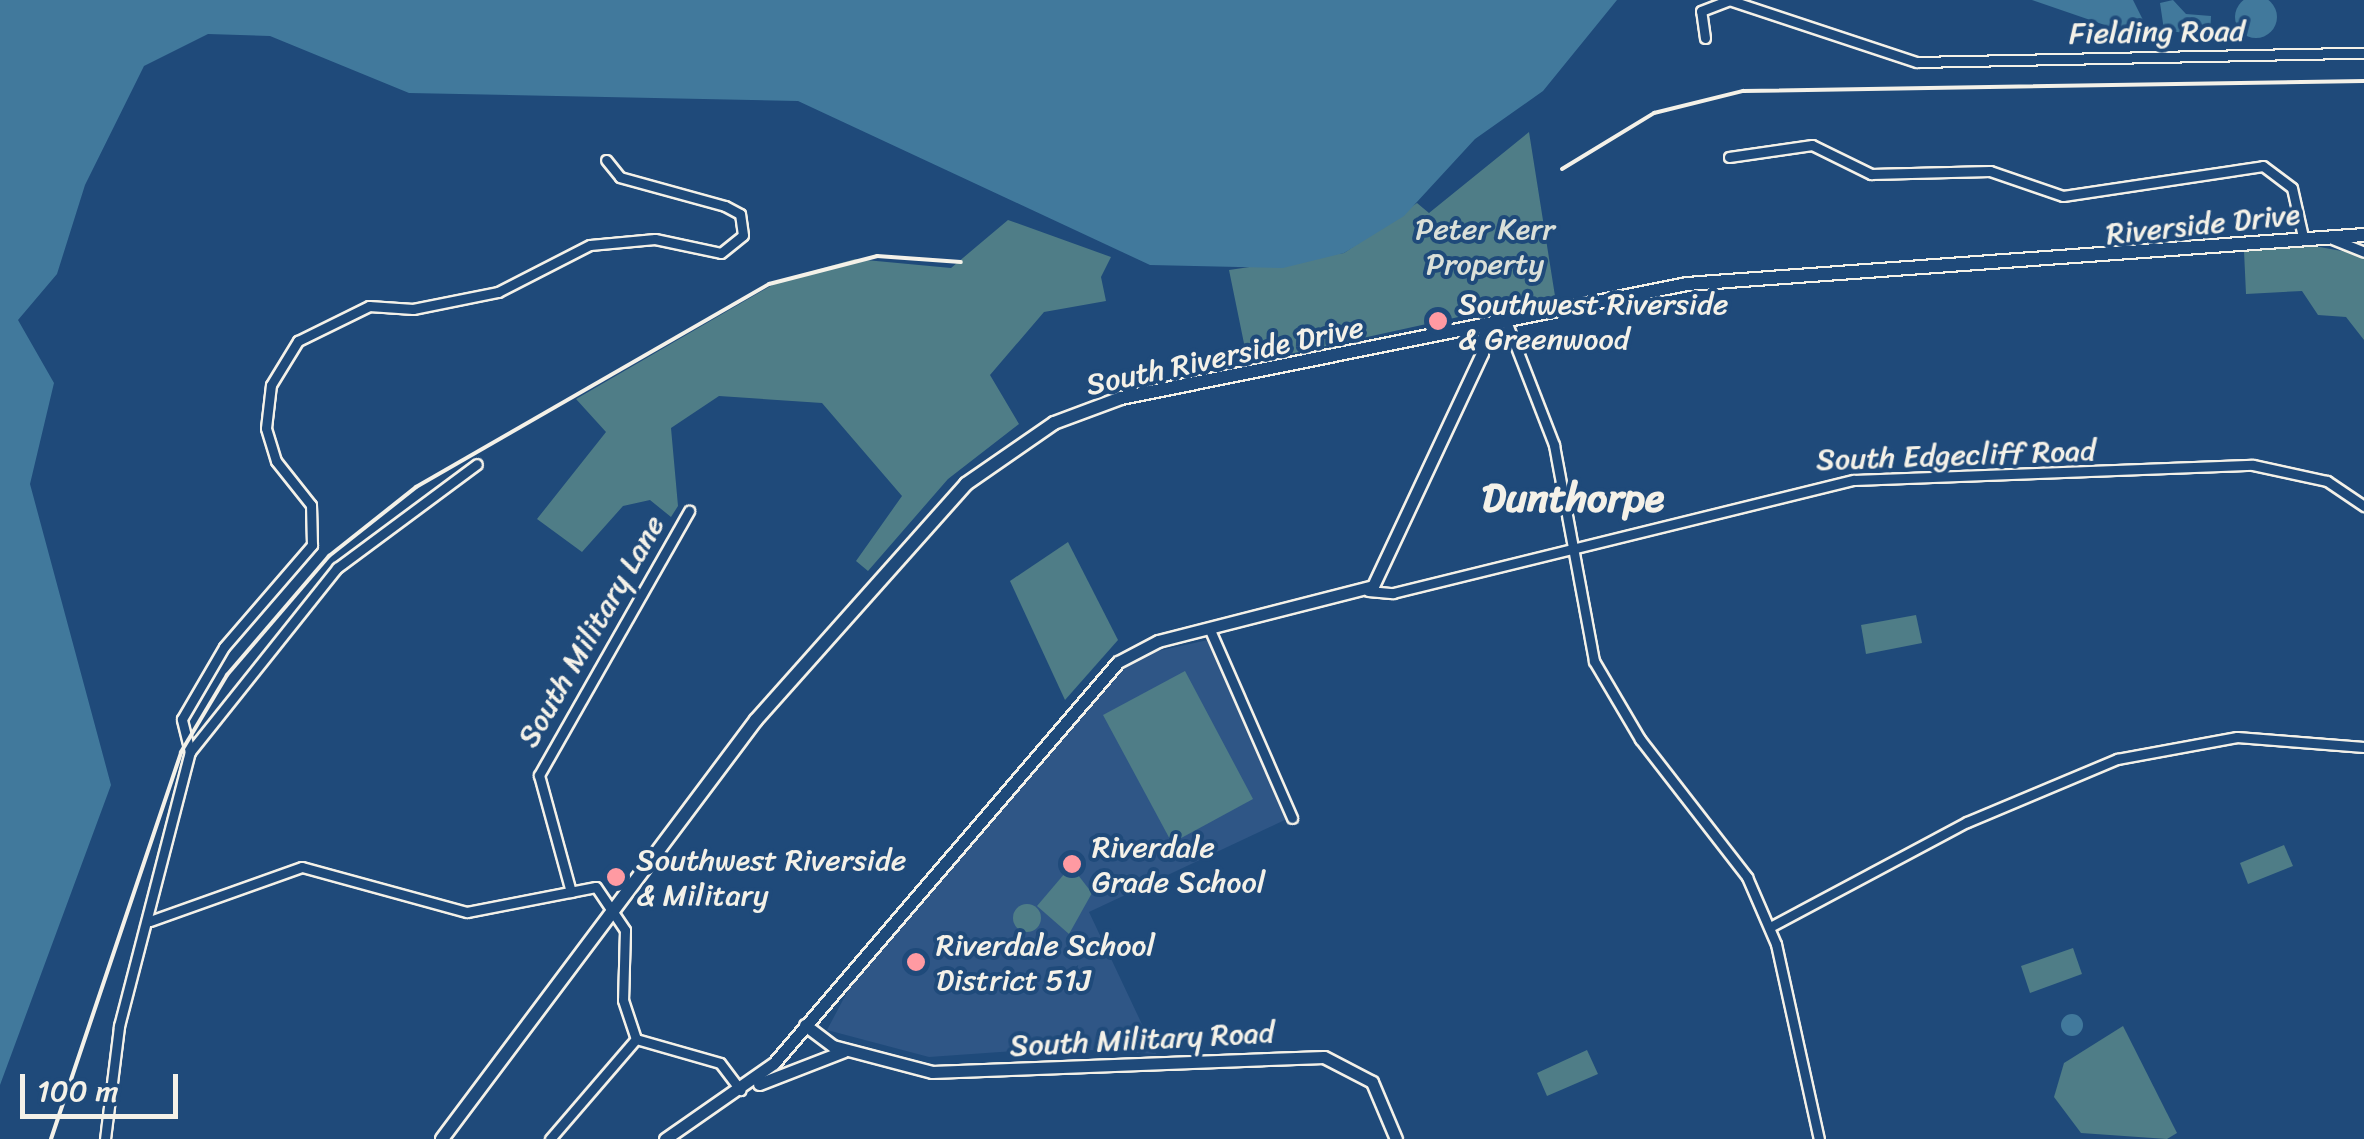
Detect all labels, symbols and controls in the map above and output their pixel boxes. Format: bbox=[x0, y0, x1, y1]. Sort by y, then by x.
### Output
street label: Fielding Road bbox=[2069, 12, 2245, 52]
street label: Riverside Drive bbox=[2104, 196, 2302, 252]
park label: Peter Kerr Property bbox=[1415, 211, 1555, 282]
place label: Southwest Riverside & Greenwood bbox=[1458, 286, 1727, 356]
street label: South Riverside Drive bbox=[1083, 309, 1367, 403]
marker: Southwest Riverside & Greenwood bbox=[1427, 310, 1449, 332]
street label: South Edgecliff Road bbox=[1815, 432, 2097, 478]
district label: Dunthorpe bbox=[1482, 474, 1664, 522]
street label: South Military Lane bbox=[510, 509, 672, 753]
place label: Riverdale Grade School bbox=[1092, 829, 1266, 900]
place label: Southwest Riverside & Military bbox=[636, 842, 905, 912]
marker: Riverdale Grade School bbox=[1061, 853, 1083, 875]
marker: Southwest Riverside & Military bbox=[605, 866, 627, 888]
place label: Riverdale School District 51J bbox=[936, 927, 1155, 998]
marker: Riverdale School District 51J bbox=[905, 951, 927, 973]
street label: South Military Road bbox=[1009, 1014, 1275, 1064]
scale bar bbox=[25, 1054, 182, 1116]
text: 100 m bbox=[37, 1064, 119, 1118]

